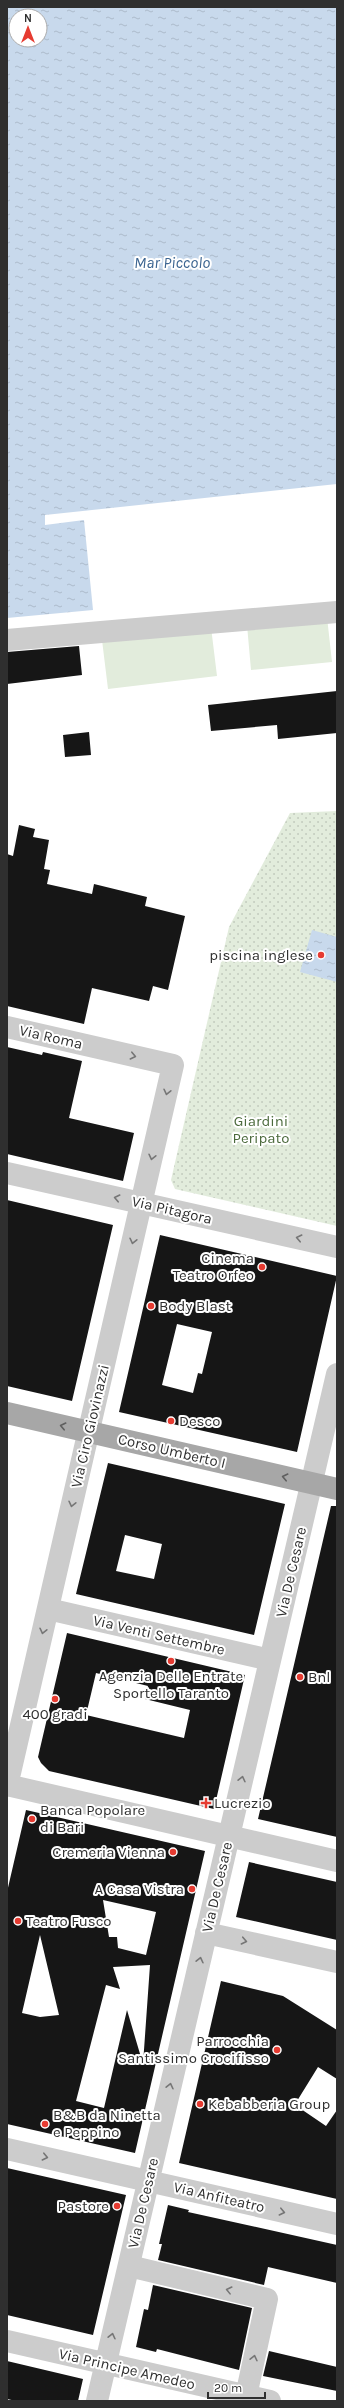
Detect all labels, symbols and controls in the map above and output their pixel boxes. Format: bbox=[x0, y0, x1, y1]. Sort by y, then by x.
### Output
north arrow bbox=[8, 8, 48, 48]
text: N bbox=[24, 12, 32, 25]
water label: Mar Piccolo bbox=[134, 253, 210, 272]
place label: piscina inglese bbox=[209, 946, 313, 964]
marker: piscina inglese bbox=[316, 950, 326, 960]
street label: Via Roma bbox=[18, 1021, 84, 1053]
one-way arrow bbox=[130, 1051, 136, 1059]
one-way arrow bbox=[163, 1088, 172, 1095]
park label: Giardini Peripato bbox=[233, 1112, 289, 1147]
one-way arrow bbox=[148, 1153, 157, 1160]
street label: Via Pitagora bbox=[130, 1192, 214, 1228]
one-way arrow bbox=[114, 1194, 121, 1203]
one-way arrow bbox=[296, 1235, 302, 1243]
one-way arrow bbox=[129, 1238, 137, 1244]
place label: Cinema Teatro Orfeo bbox=[173, 1249, 254, 1284]
marker: Cinema Teatro Orfeo bbox=[257, 1262, 267, 1272]
place label: Body Blast bbox=[159, 1297, 232, 1315]
marker: Body Blast bbox=[146, 1301, 156, 1311]
street label: Via Ciro Giovinazzi bbox=[67, 1363, 113, 1489]
place label: Desco bbox=[179, 1412, 220, 1430]
marker: Desco bbox=[166, 1416, 176, 1426]
one-way arrow bbox=[60, 1422, 66, 1430]
street label: Corso Umberto I bbox=[116, 1430, 228, 1472]
one-way arrow bbox=[282, 1474, 289, 1482]
one-way arrow bbox=[68, 1501, 76, 1508]
street label: Via De Cesare bbox=[272, 1525, 310, 1619]
street label: Via Venti Settembre bbox=[91, 1611, 227, 1659]
one-way arrow bbox=[39, 1627, 48, 1634]
marker: Agenzia Delle Entrate Sportello Taranto bbox=[166, 1656, 176, 1666]
place label: Agenzia Delle Entrate Sportello Taranto bbox=[99, 1667, 243, 1702]
place label: Bnl bbox=[308, 1668, 331, 1686]
marker: Bnl bbox=[295, 1672, 305, 1682]
marker: 400 gradi bbox=[50, 1694, 60, 1704]
place label: 400 gradi bbox=[22, 1705, 88, 1723]
one-way arrow bbox=[238, 1775, 246, 1782]
place label: Lucrezio bbox=[214, 1794, 271, 1812]
marker: Lucrezio bbox=[201, 1798, 211, 1808]
place label: Banca Popolare di Bari bbox=[40, 1801, 145, 1836]
marker: Banca Popolare di Bari bbox=[27, 1814, 37, 1824]
street label: Via De Cesare bbox=[198, 1840, 236, 1934]
place label: Cremeria Vienna bbox=[52, 1843, 165, 1861]
marker: Cremeria Vienna bbox=[168, 1847, 178, 1857]
place label: A Casa Vistra bbox=[95, 1880, 184, 1898]
marker: A Casa Vistra bbox=[187, 1884, 197, 1894]
place label: Teatro Fusco bbox=[26, 1912, 112, 1930]
marker: Teatro Fusco bbox=[13, 1916, 23, 1926]
one-way arrow bbox=[241, 1937, 248, 1945]
one-way arrow bbox=[195, 1957, 204, 1964]
place label: Parrocchia Santissimo Crocifisso bbox=[118, 2032, 269, 2067]
marker: Parrocchia Santissimo Crocifisso bbox=[272, 2045, 282, 2055]
one-way arrow bbox=[166, 2083, 174, 2090]
place label: Kebabberia Group bbox=[208, 2095, 330, 2113]
marker: Kebabberia Group bbox=[195, 2099, 205, 2109]
place label: B&B da Ninetta e Peppino bbox=[53, 2106, 161, 2141]
marker: B&B da Ninetta e Peppino bbox=[40, 2119, 50, 2129]
one-way arrow bbox=[42, 2153, 48, 2161]
street label: Via De Cesare bbox=[124, 2156, 162, 2250]
street label: Via Anfiteatro bbox=[172, 2178, 266, 2216]
place label: Pastore bbox=[58, 2197, 109, 2215]
marker: Pastore bbox=[112, 2201, 122, 2211]
one-way arrow bbox=[279, 2207, 285, 2215]
one-way arrow bbox=[226, 2286, 233, 2295]
one-way arrow bbox=[108, 2332, 116, 2339]
street label: Via Principe Amedeo bbox=[57, 2345, 197, 2393]
one-way arrow bbox=[250, 2354, 258, 2361]
scale bar bbox=[208, 2374, 265, 2400]
text: 20 m bbox=[214, 2381, 242, 2395]

